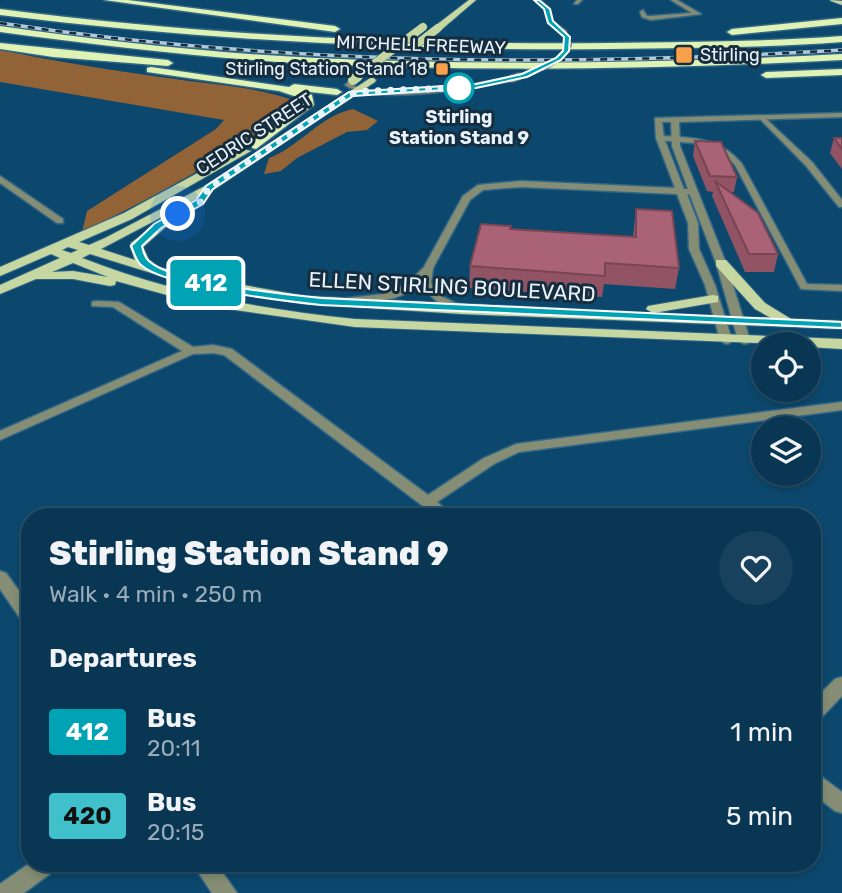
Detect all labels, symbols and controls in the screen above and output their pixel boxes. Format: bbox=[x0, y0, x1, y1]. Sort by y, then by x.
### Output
street label: MITCHELL FREEWAY bbox=[336, 31, 507, 59]
place label: Stirling bbox=[700, 44, 760, 66]
marker: Stirling bbox=[674, 45, 694, 65]
place label: Stirling Station Stand 18 bbox=[225, 58, 428, 80]
marker: Stirling Station Stand 18 bbox=[434, 61, 450, 77]
marker: Stirling Station Stand 9 bbox=[444, 73, 474, 103]
street label: CEDRIC STREET bbox=[192, 88, 316, 180]
place label: Stirling Station Stand 9 bbox=[389, 106, 529, 149]
your location bbox=[160, 196, 195, 231]
line badge: 412 bbox=[166, 260, 246, 306]
street label: ELLEN STIRLING BOULEVARD bbox=[308, 266, 596, 307]
text: 412 bbox=[184, 269, 228, 297]
map controls bbox=[751, 332, 821, 486]
button: locate bbox=[751, 332, 821, 402]
button: layers bbox=[751, 416, 821, 486]
button: heart bbox=[719, 531, 793, 605]
text: Stirling Station Stand 9 bbox=[49, 534, 449, 573]
text: Walk · 4 min · 250 m bbox=[49, 580, 262, 608]
text: Departures bbox=[49, 643, 197, 674]
text: Bus bbox=[147, 703, 196, 734]
text: 1 min bbox=[730, 717, 793, 748]
text: 412 bbox=[66, 718, 109, 746]
text: 20:11 bbox=[147, 734, 201, 762]
text: Bus bbox=[147, 787, 196, 818]
text: 5 min bbox=[726, 801, 793, 832]
text: 420 bbox=[63, 802, 112, 830]
text: 20:15 bbox=[147, 818, 205, 846]

